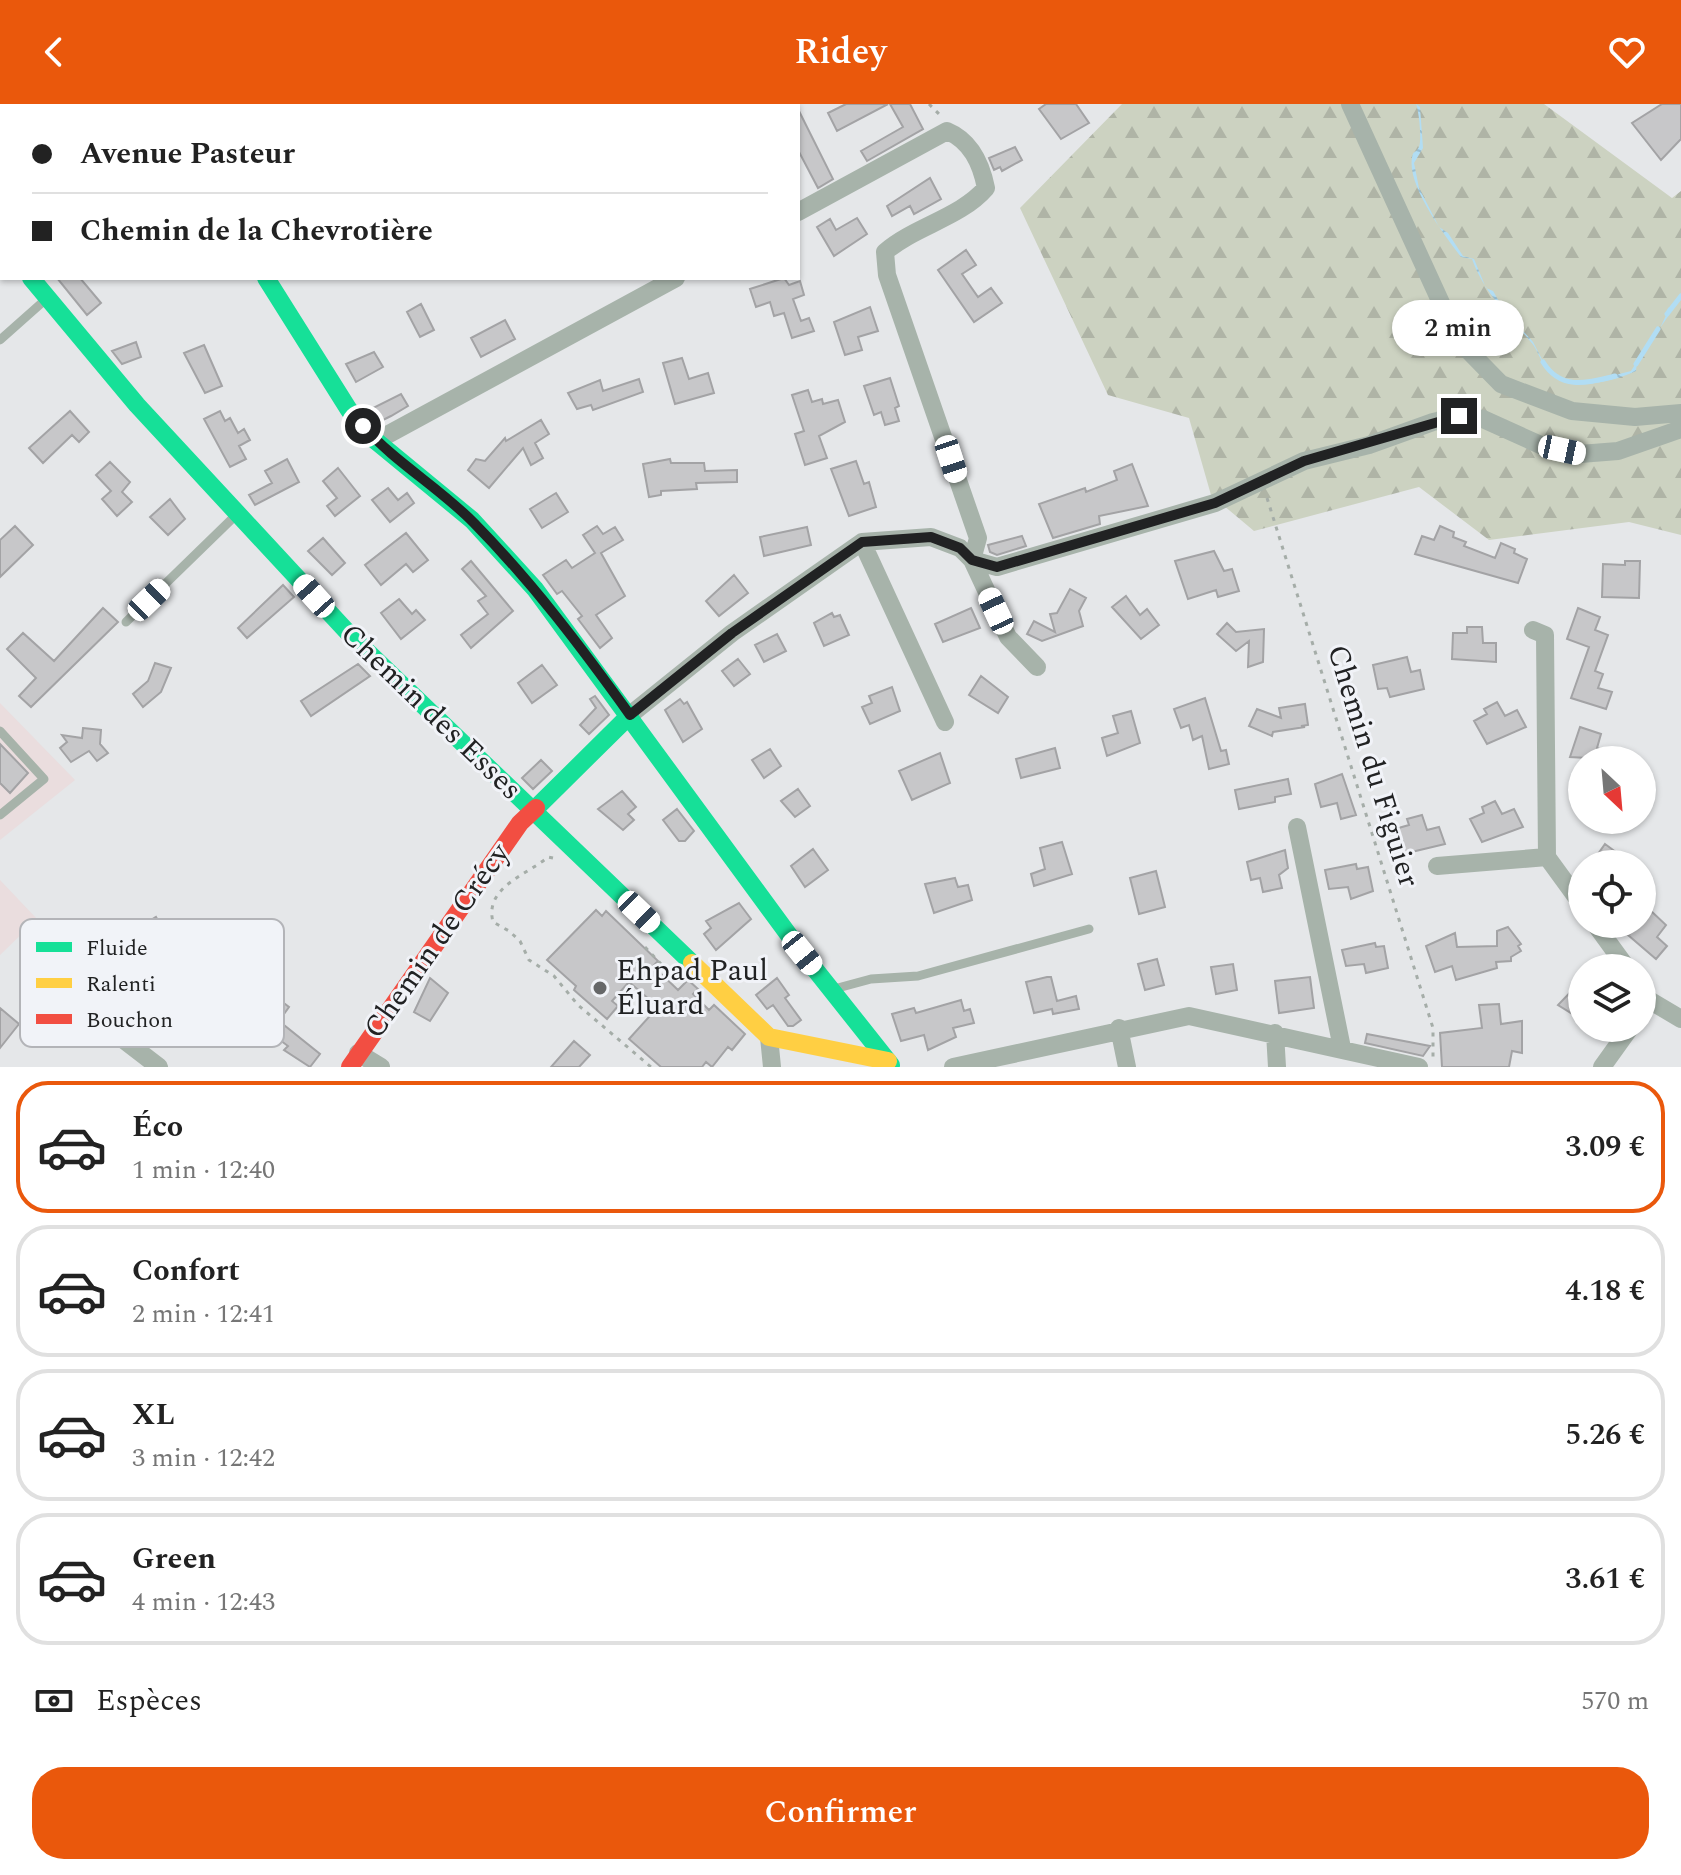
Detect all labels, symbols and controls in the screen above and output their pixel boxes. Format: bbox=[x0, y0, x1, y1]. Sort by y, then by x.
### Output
text: Ridey bbox=[794, 25, 887, 80]
icon: back bbox=[32, 30, 76, 74]
icon: heart bbox=[1605, 30, 1649, 74]
text: Avenue Pasteur bbox=[80, 131, 295, 177]
text: Chemin de la Chevrotière bbox=[80, 208, 433, 254]
callout: 2 min bbox=[1393, 300, 1525, 356]
text: 2 min bbox=[1424, 308, 1492, 348]
route end bbox=[1441, 398, 1477, 434]
route start bbox=[345, 408, 381, 444]
car bbox=[932, 432, 970, 486]
car bbox=[1536, 433, 1588, 467]
car bbox=[289, 570, 339, 622]
car bbox=[123, 575, 175, 625]
car bbox=[975, 584, 1017, 638]
street label: Chemin des Esses bbox=[329, 613, 533, 811]
street label: Chemin du Figuier bbox=[1314, 639, 1432, 893]
north arrow bbox=[1568, 746, 1656, 834]
map controls bbox=[1568, 746, 1656, 1042]
street label: Chemin de Crécy bbox=[352, 832, 523, 1048]
button: locate bbox=[1568, 850, 1656, 938]
car bbox=[613, 887, 665, 937]
legend bbox=[20, 919, 284, 1047]
car bbox=[778, 927, 826, 979]
text: Fluide bbox=[86, 932, 148, 965]
place label: Ehpad Paul Éluard bbox=[616, 948, 768, 1028]
button: layers bbox=[1568, 954, 1656, 1042]
text: Ralenti bbox=[86, 968, 156, 1001]
marker: Ehpad Paul Éluard bbox=[591, 979, 609, 997]
text: Bouchon bbox=[86, 1004, 173, 1037]
text: Éco bbox=[132, 1104, 183, 1150]
icon: car bbox=[36, 1111, 108, 1183]
text: 3.09 € bbox=[1565, 1124, 1645, 1170]
text: 1 min · 12:40 bbox=[132, 1150, 275, 1190]
text: Confort bbox=[132, 1248, 240, 1294]
icon: car bbox=[36, 1255, 108, 1327]
text: 4.18 € bbox=[1565, 1268, 1645, 1314]
text: 2 min · 12:41 bbox=[132, 1294, 275, 1334]
text: XL bbox=[132, 1392, 175, 1438]
icon: car bbox=[36, 1399, 108, 1471]
text: 5.26 € bbox=[1565, 1412, 1645, 1458]
text: 3 min · 12:42 bbox=[132, 1438, 275, 1478]
text: Green bbox=[132, 1536, 216, 1582]
icon: car bbox=[36, 1543, 108, 1615]
text: 3.61 € bbox=[1565, 1556, 1645, 1602]
text: 4 min · 12:43 bbox=[132, 1582, 275, 1622]
text: Espèces bbox=[96, 1678, 202, 1724]
icon: cash bbox=[32, 1679, 76, 1723]
text: 570 m bbox=[1581, 1681, 1649, 1721]
button: Confirmer bbox=[32, 1767, 1649, 1859]

